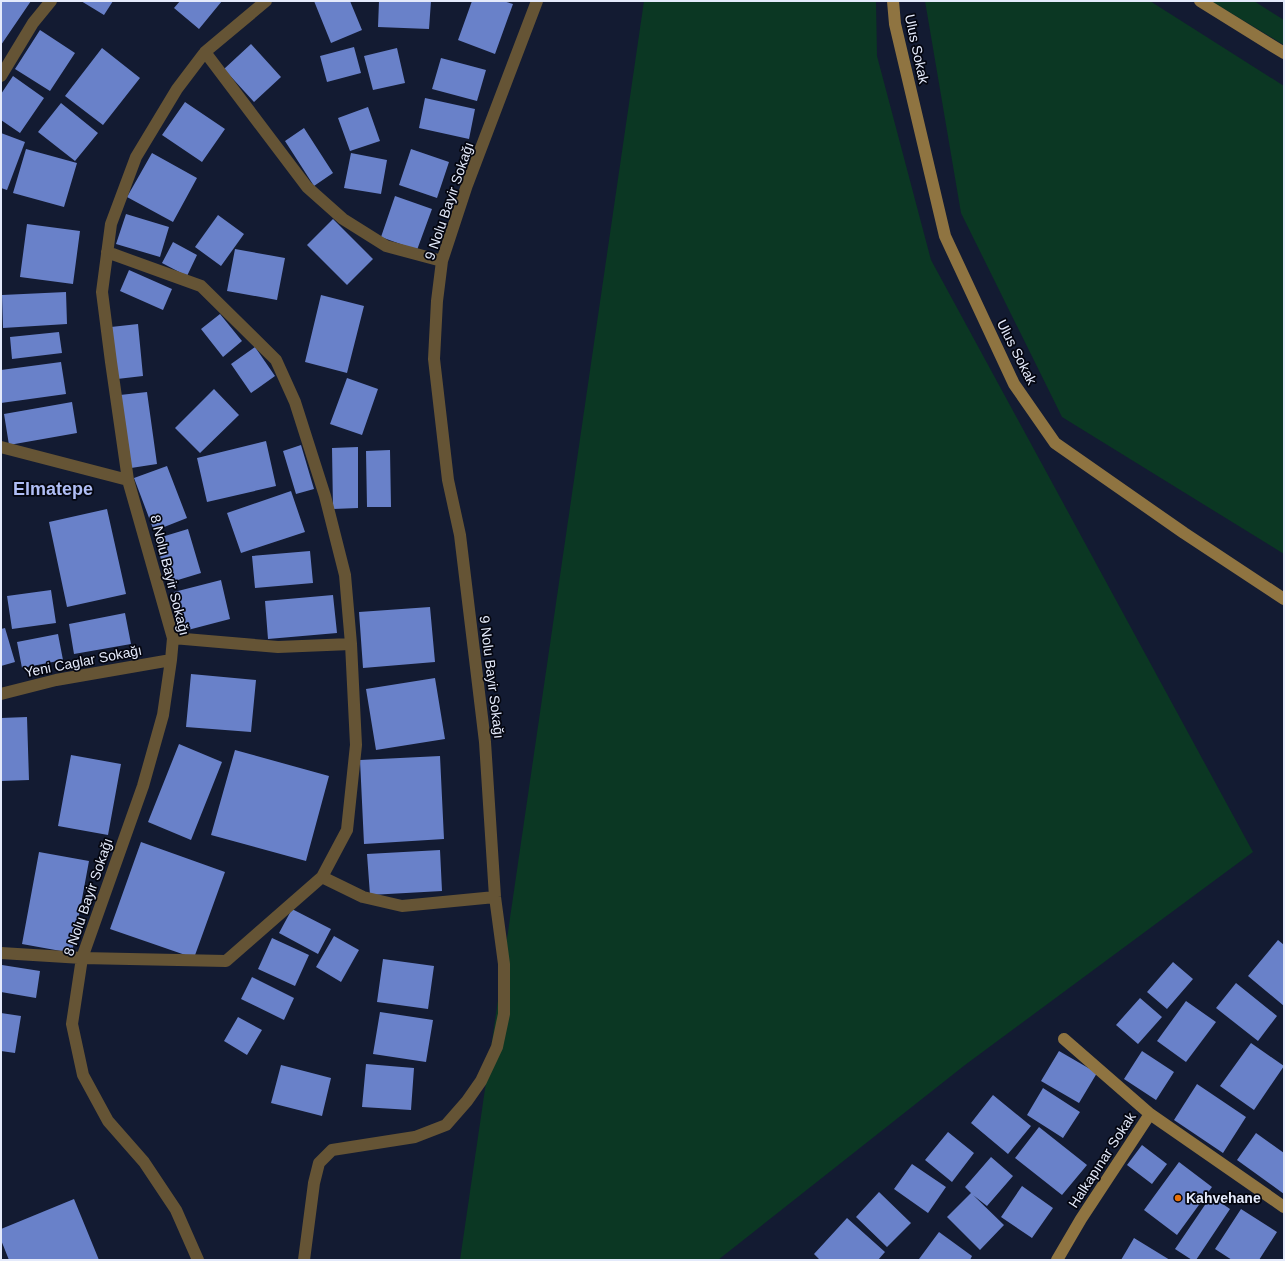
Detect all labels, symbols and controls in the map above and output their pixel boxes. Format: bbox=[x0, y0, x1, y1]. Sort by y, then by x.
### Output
street label: Ulus Sokak bbox=[902, 13, 932, 86]
street label: 9 Nolu Bayir Sokağı bbox=[421, 140, 477, 262]
street label: Ulus Sokak bbox=[994, 317, 1041, 388]
district label: Elmatepe bbox=[13, 479, 93, 499]
street label: 8 Nolu Bayir Sokağı bbox=[147, 513, 193, 637]
street label: 9 Nolu Bayir Sokağı bbox=[477, 615, 507, 739]
street label: Yeni Caglar Sokağı bbox=[23, 642, 143, 680]
street label: 8 Nolu Bayir Sokağı bbox=[60, 836, 116, 958]
street label: Halkapınar Sokak bbox=[1065, 1108, 1139, 1211]
place label: Kahvehane bbox=[1186, 1190, 1261, 1206]
marker: Kahvehane bbox=[1173, 1193, 1183, 1203]

